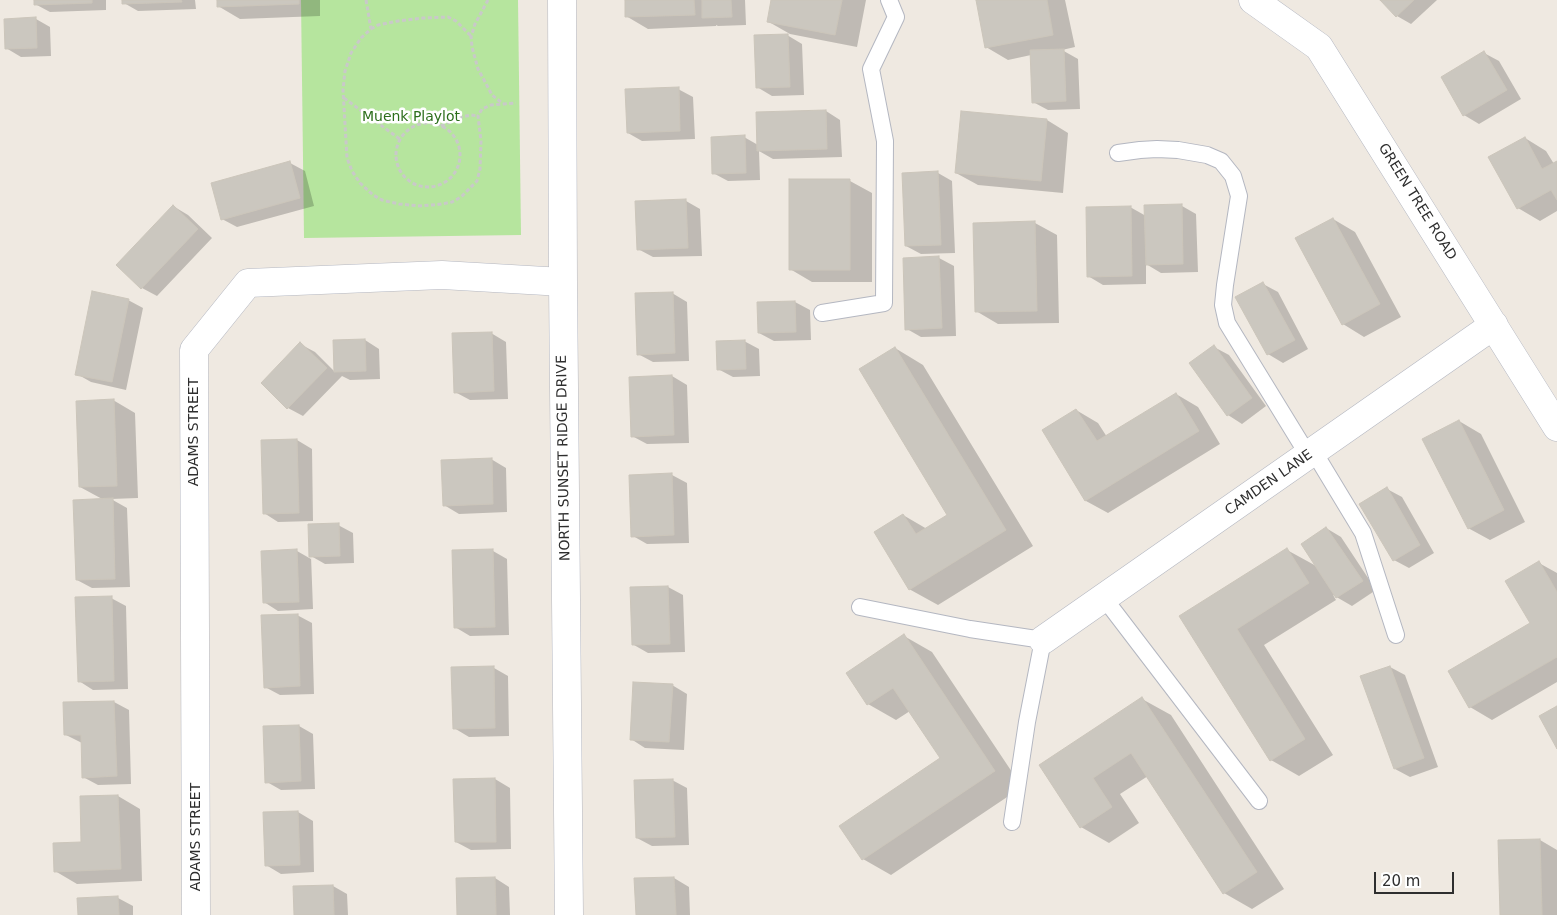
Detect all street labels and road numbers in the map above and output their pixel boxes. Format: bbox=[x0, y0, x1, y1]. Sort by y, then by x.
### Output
street label: GREEN TREE ROAD bbox=[1374, 141, 1460, 263]
street label: NORTH SUNSET RIDGE DRIVE bbox=[554, 355, 574, 561]
street label: ADAMS STREET bbox=[186, 378, 202, 486]
street label: CAMDEN LANE bbox=[1222, 447, 1316, 519]
street label: ADAMS STREET bbox=[188, 783, 204, 891]

